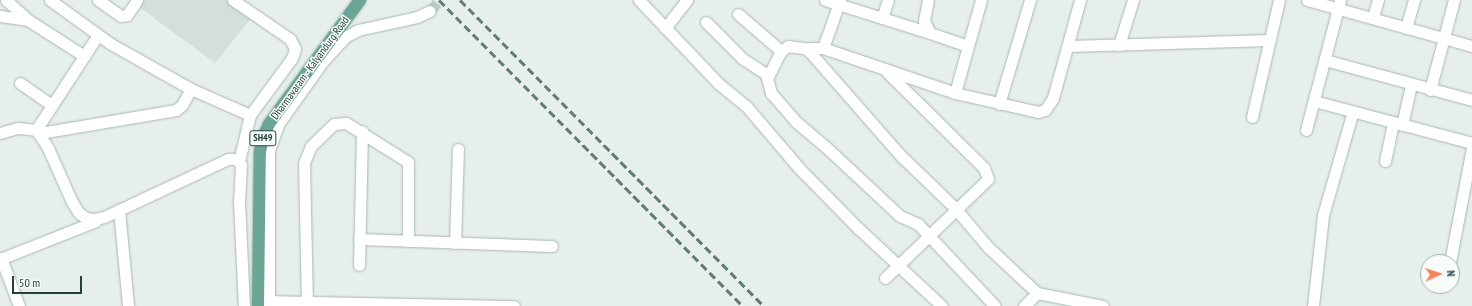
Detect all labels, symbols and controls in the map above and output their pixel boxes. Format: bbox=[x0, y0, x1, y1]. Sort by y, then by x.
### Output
street label: Dharmavaram - Kalyandurg Road bbox=[268, 14, 352, 122]
road number: SH49 bbox=[249, 130, 277, 146]
north arrow bbox=[1420, 254, 1460, 294]
scale bar bbox=[14, 268, 84, 294]
text: N bbox=[1444, 270, 1458, 277]
text: 50 m bbox=[19, 275, 40, 290]

